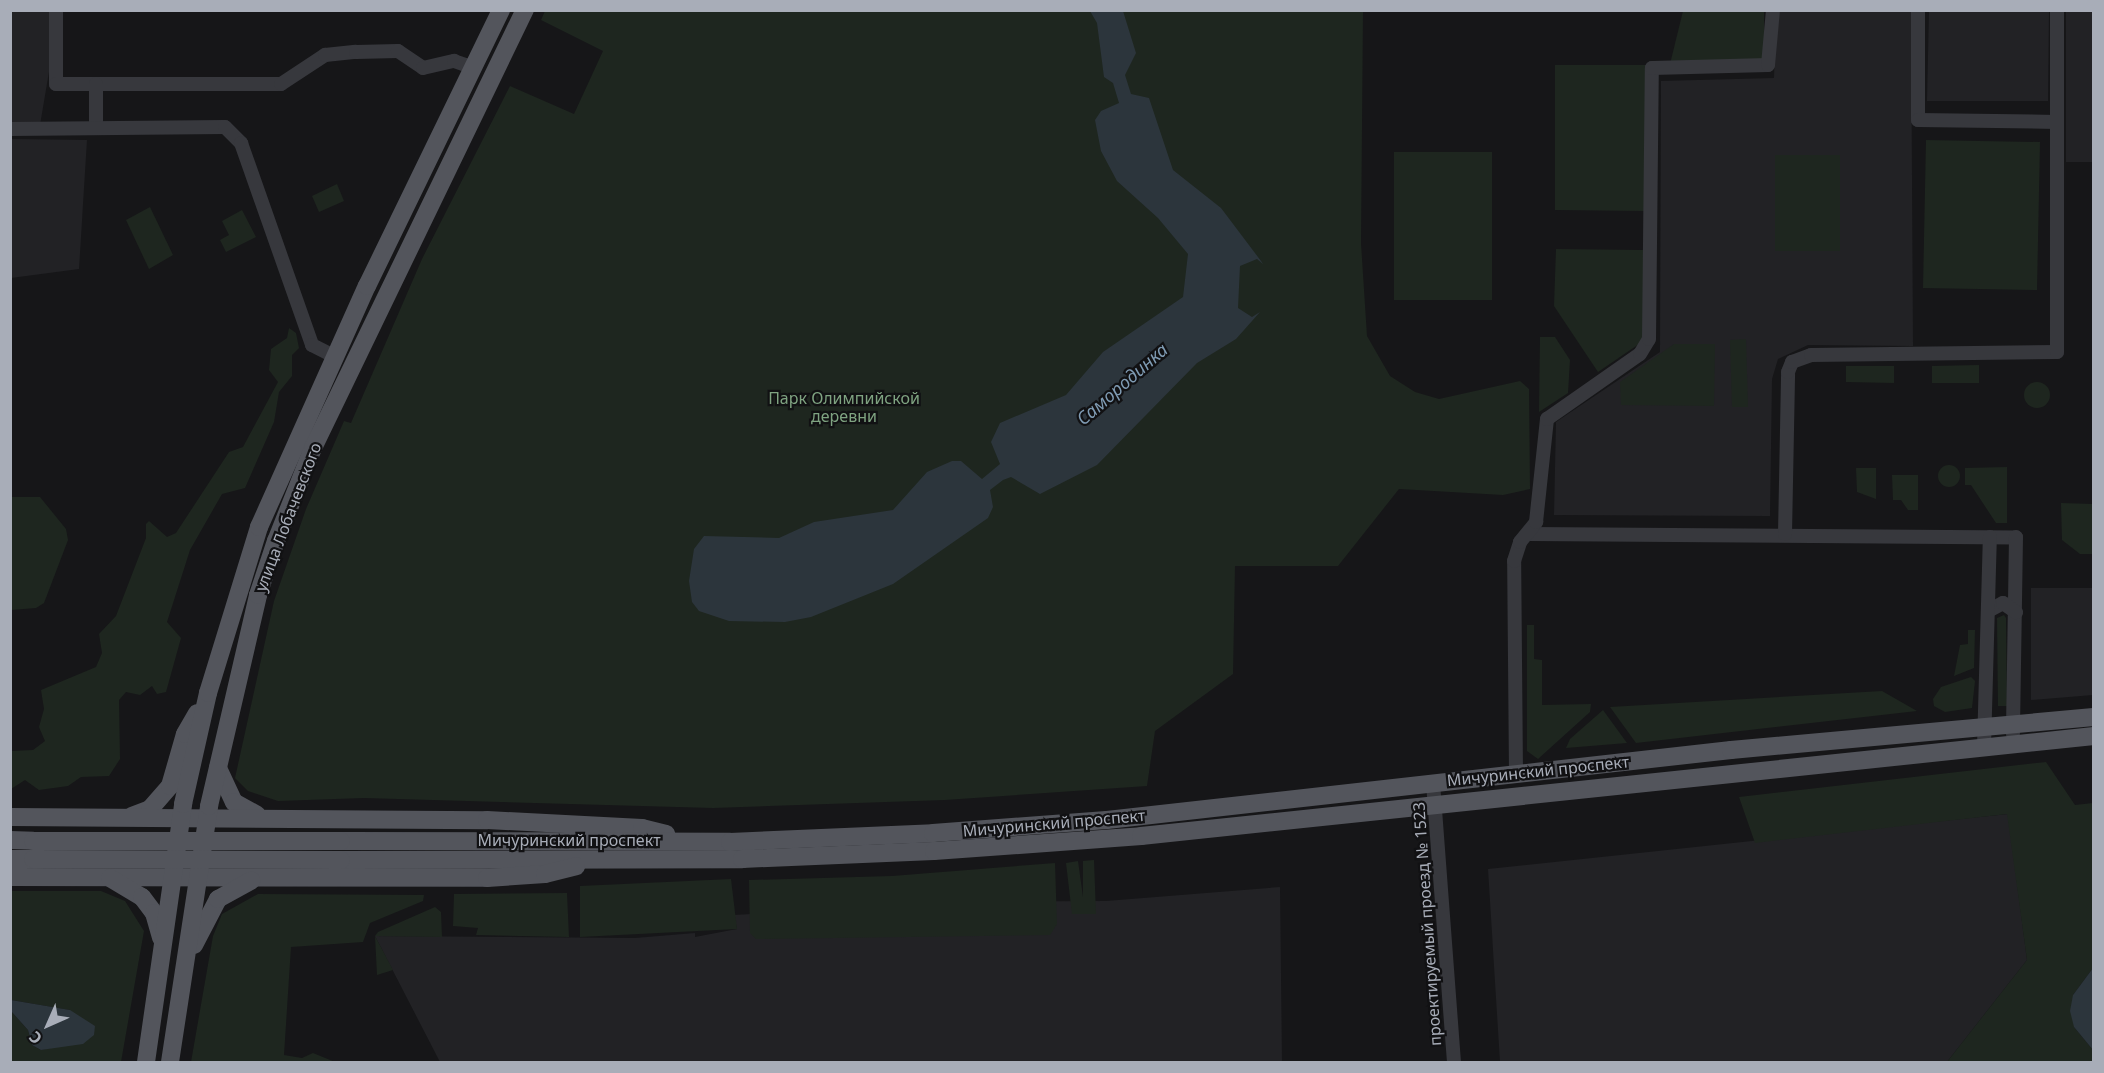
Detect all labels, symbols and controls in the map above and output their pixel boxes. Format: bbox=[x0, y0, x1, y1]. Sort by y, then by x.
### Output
water label: Самородинка bbox=[1072, 339, 1172, 429]
park label: Парк Олимпийской деревни bbox=[768, 388, 920, 426]
street label: улица Лобачевского bbox=[251, 440, 325, 594]
street label: Мичуринский проспект bbox=[1446, 752, 1630, 790]
street label: проектируемый проезд № 1523 bbox=[1409, 801, 1445, 1047]
street label: Мичуринский проспект bbox=[962, 805, 1146, 841]
street label: Мичуринский проспект bbox=[477, 830, 661, 850]
north arrow bbox=[18, 995, 78, 1055]
text: С bbox=[24, 1026, 47, 1049]

